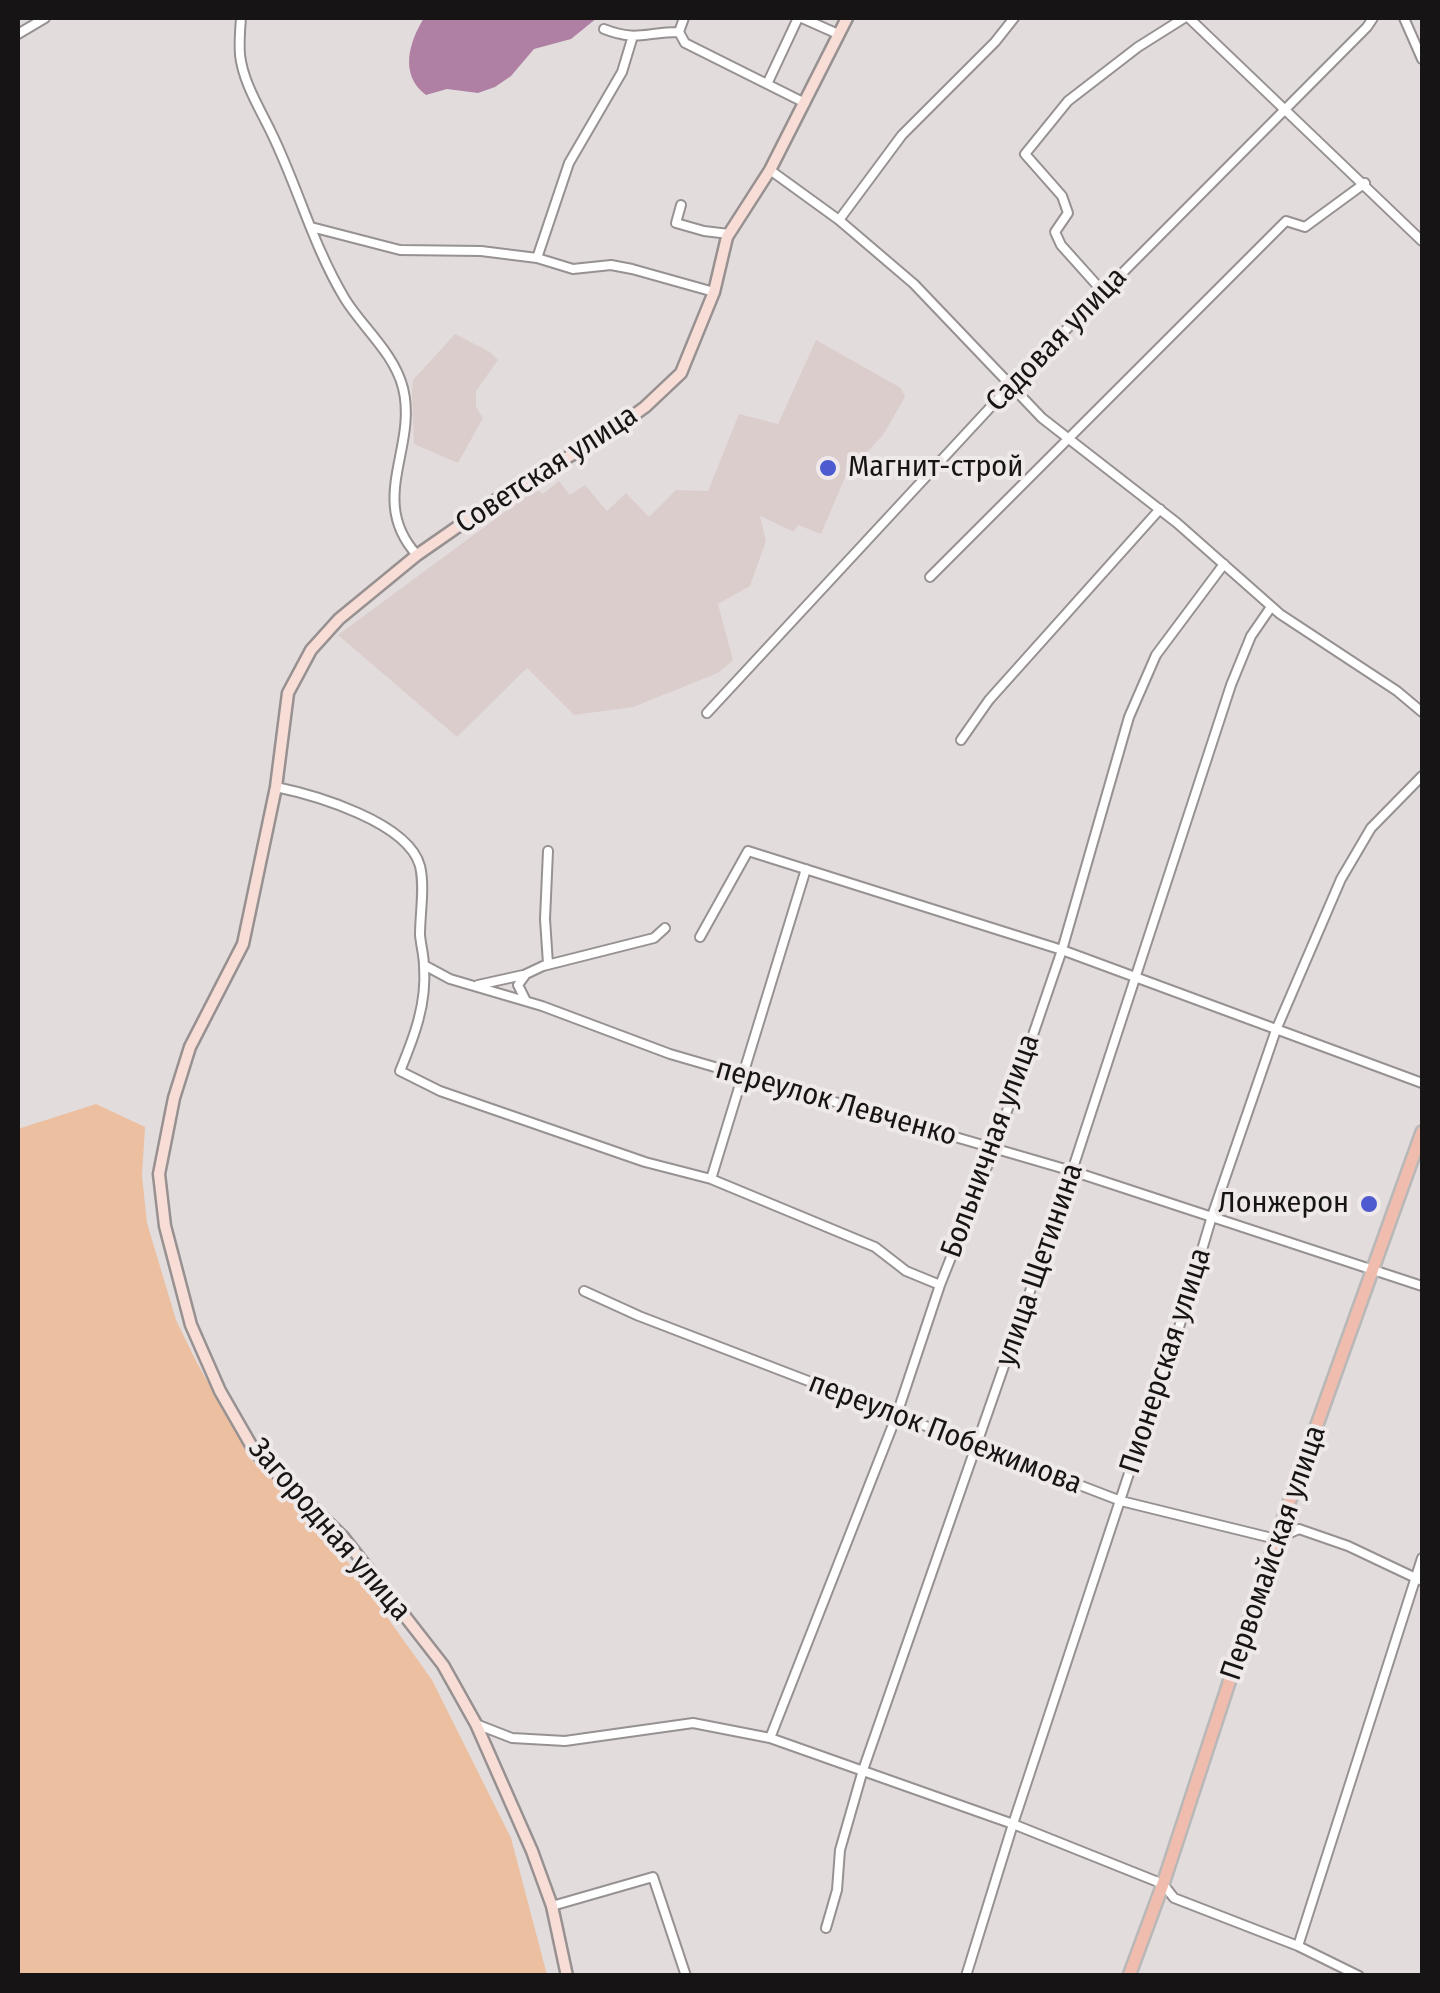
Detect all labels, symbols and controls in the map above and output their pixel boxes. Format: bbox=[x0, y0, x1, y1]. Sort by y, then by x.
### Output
street label: Садовая улица bbox=[979, 260, 1135, 420]
street label: Советская улица bbox=[449, 398, 645, 542]
place label: Магнит-строй bbox=[848, 450, 1023, 486]
marker: Магнит-строй bbox=[817, 457, 839, 479]
street label: Больничная улица bbox=[934, 1029, 1048, 1263]
street label: переулок Левченко bbox=[711, 1051, 961, 1155]
street label: улица Щетинина bbox=[988, 1159, 1092, 1371]
place label: Лонжерон bbox=[1218, 1186, 1349, 1222]
marker: Лонжерон bbox=[1358, 1193, 1380, 1215]
street label: Пионерская улица bbox=[1113, 1244, 1219, 1478]
street label: переулок Побежимова bbox=[803, 1365, 1087, 1503]
street label: Первомайская улица bbox=[1214, 1421, 1334, 1685]
street label: Загородная улица bbox=[240, 1431, 418, 1629]

